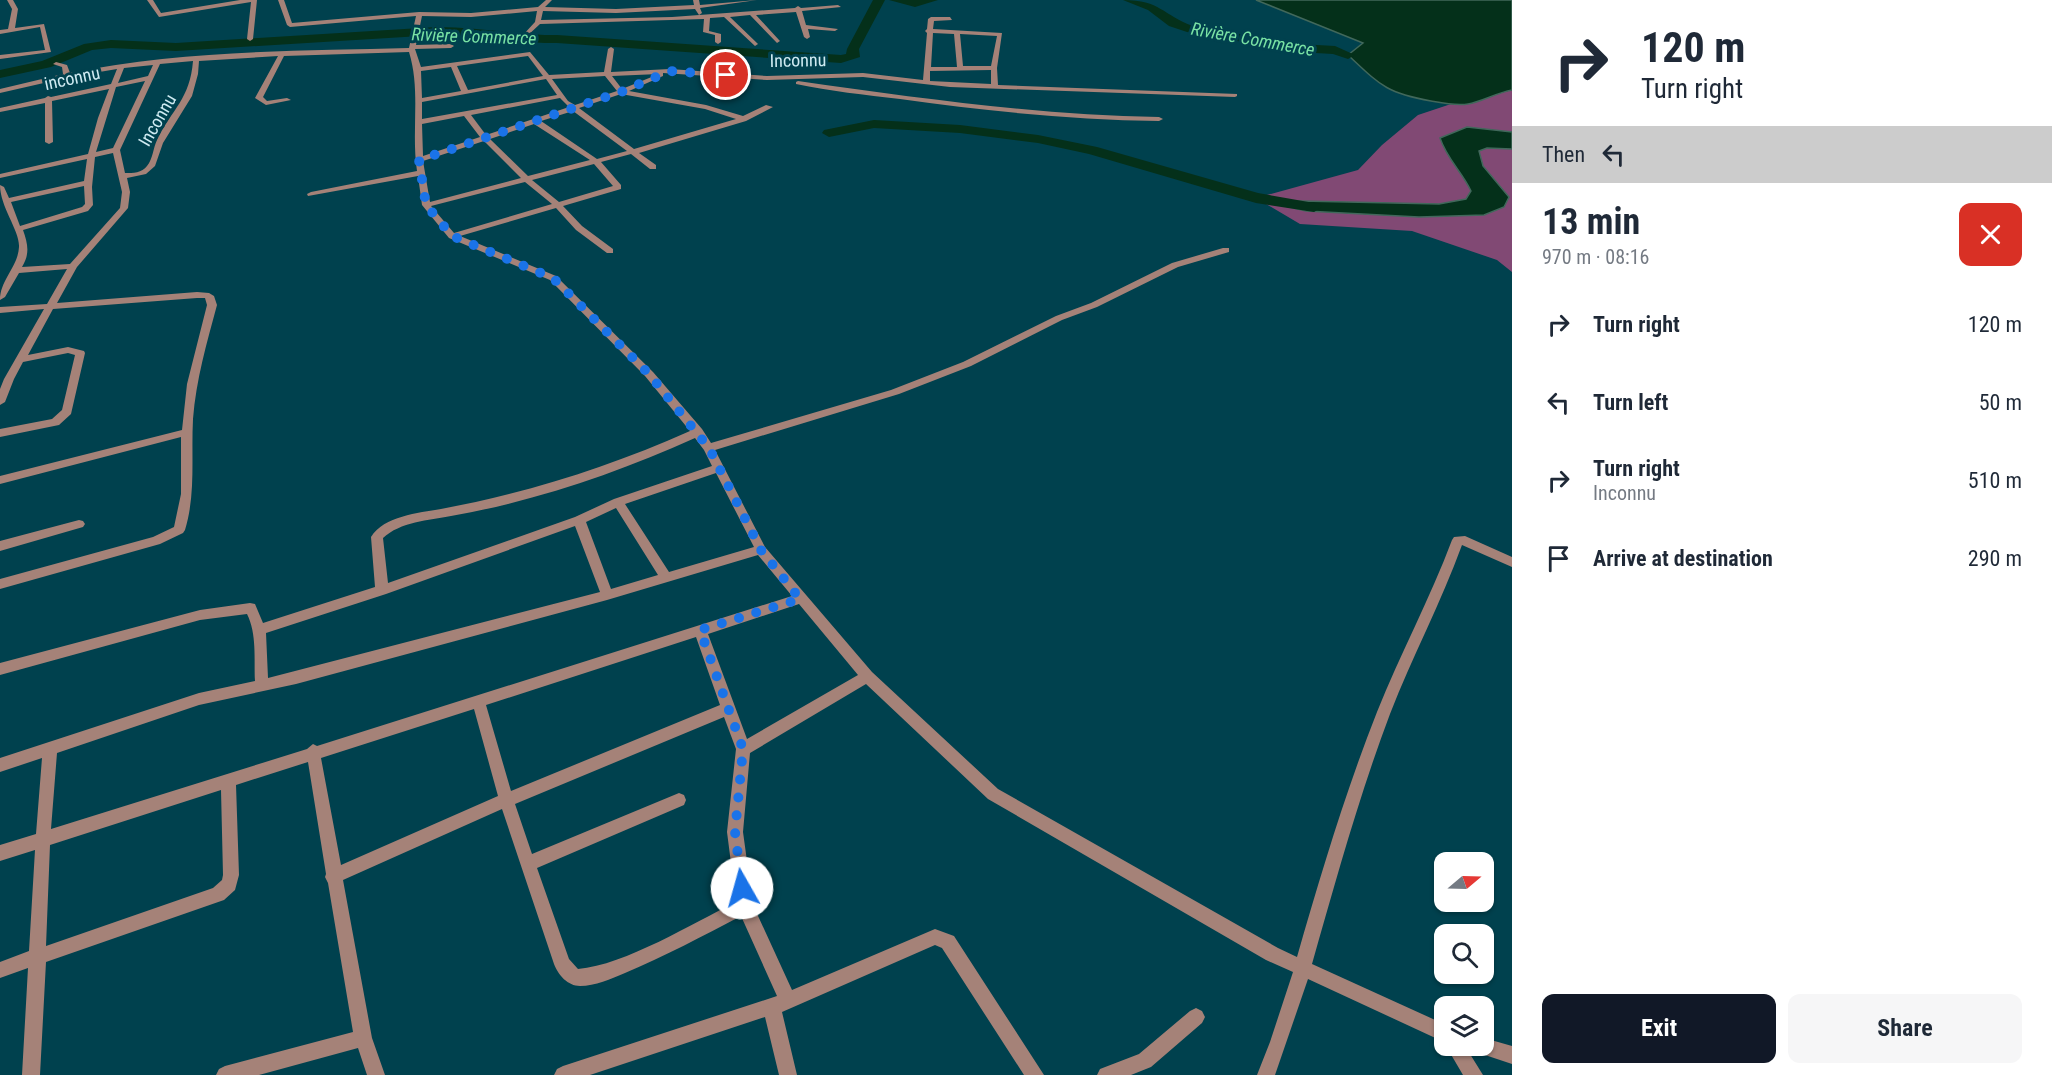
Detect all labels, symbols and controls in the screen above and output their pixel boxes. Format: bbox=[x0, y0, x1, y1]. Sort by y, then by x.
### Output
water label: Rivière Commerce bbox=[1190, 18, 1316, 60]
water label: Rivière Commerce bbox=[411, 23, 537, 49]
text: 120 m bbox=[1641, 23, 1746, 72]
icon: right bbox=[1542, 24, 1620, 102]
pin bbox=[700, 49, 751, 100]
street label: Inconnu bbox=[769, 49, 827, 71]
icon: arrive bbox=[709, 58, 742, 91]
street label: inconnu bbox=[42, 62, 102, 94]
text: Turn right bbox=[1641, 73, 1743, 105]
street label: Inconnu bbox=[134, 90, 180, 150]
icon: left bbox=[1597, 138, 1630, 171]
text: Then bbox=[1542, 142, 1585, 167]
text: 13 min bbox=[1542, 201, 1640, 243]
button: close bbox=[1959, 203, 2022, 266]
text: 970 m · 08:16 bbox=[1542, 245, 1649, 269]
icon: right bbox=[1542, 308, 1575, 341]
text: Turn right bbox=[1593, 312, 1680, 337]
text: 120 m bbox=[1968, 312, 2022, 337]
icon: left bbox=[1542, 386, 1575, 419]
text: Turn left bbox=[1593, 390, 1668, 415]
text: 50 m bbox=[1979, 390, 2022, 415]
text: Turn right bbox=[1593, 456, 1680, 481]
icon: right bbox=[1542, 464, 1575, 497]
text: 510 m bbox=[1968, 468, 2022, 493]
text: Inconnu bbox=[1593, 481, 1656, 505]
icon: arrive bbox=[1542, 542, 1575, 575]
text: Arrive at destination bbox=[1593, 546, 1773, 571]
text: 290 m bbox=[1968, 546, 2022, 571]
north arrow bbox=[1434, 852, 1494, 912]
map controls bbox=[1434, 852, 1494, 1056]
position arrow bbox=[710, 856, 774, 920]
button: search bbox=[1434, 924, 1494, 984]
button: Exit bbox=[1542, 994, 1776, 1063]
button: Share bbox=[1788, 994, 2022, 1063]
button: layers bbox=[1434, 996, 1494, 1056]

